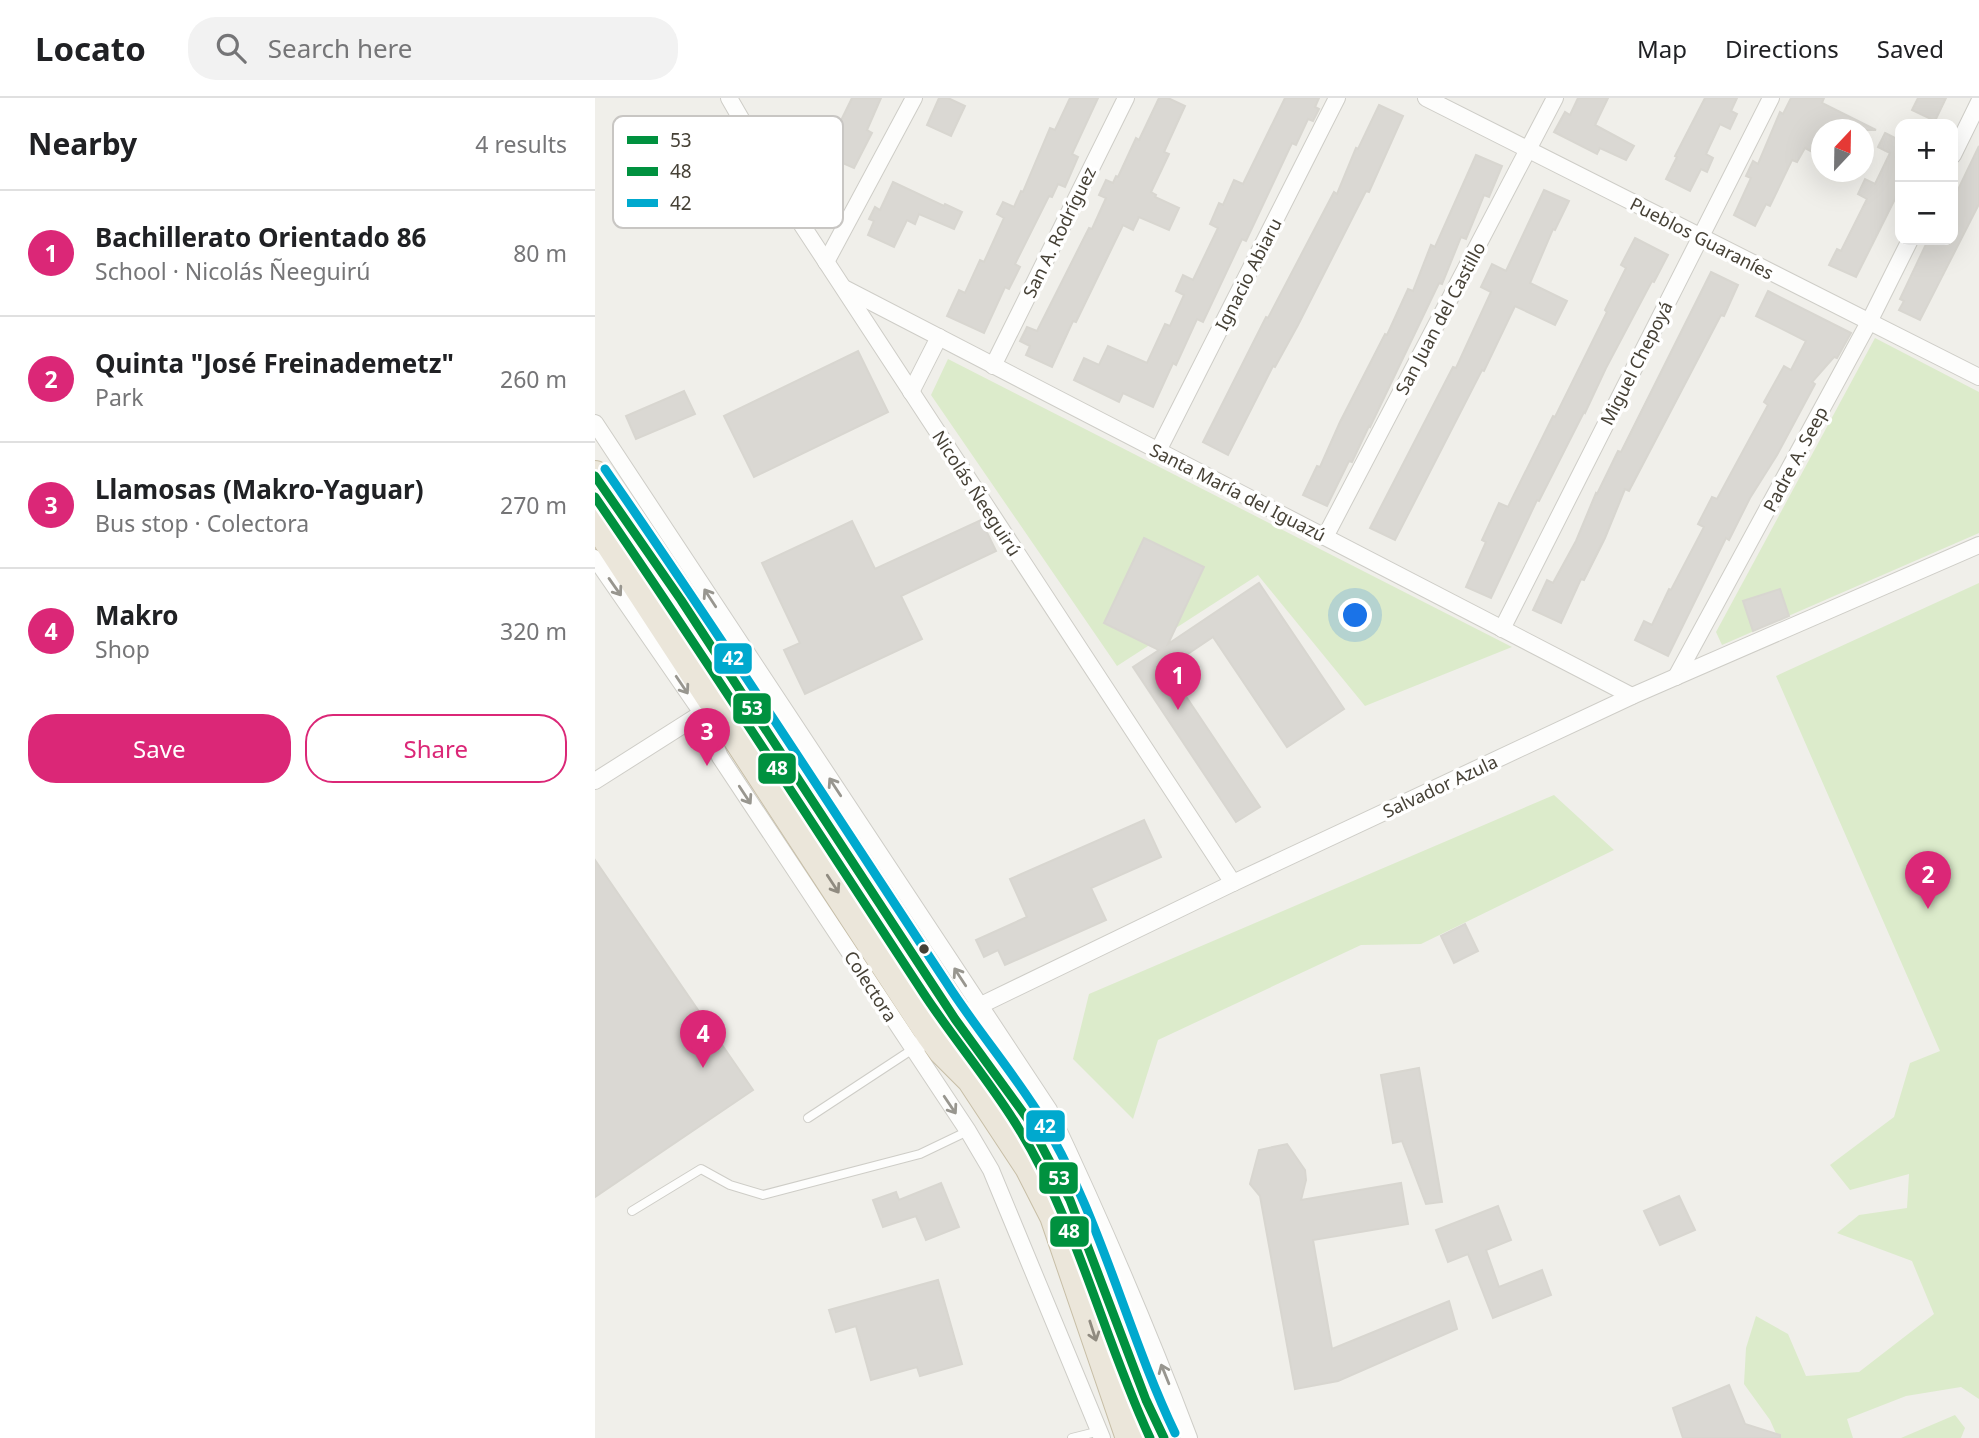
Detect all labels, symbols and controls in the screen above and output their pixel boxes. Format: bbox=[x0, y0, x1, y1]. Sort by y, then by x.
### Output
search box bbox=[188, 17, 678, 80]
text: Locato bbox=[35, 26, 146, 71]
icon: search bbox=[212, 29, 250, 67]
text: Search here bbox=[268, 30, 413, 66]
text: Map bbox=[1637, 32, 1687, 65]
text: Directions bbox=[1725, 32, 1839, 65]
text: Saved bbox=[1877, 32, 1944, 65]
legend bbox=[613, 116, 843, 228]
north arrow bbox=[1811, 119, 1874, 182]
map controls bbox=[1895, 119, 1958, 245]
button: + bbox=[1895, 119, 1958, 182]
text: Nearby bbox=[28, 123, 137, 164]
text: 53 bbox=[670, 127, 692, 153]
text: 4 results bbox=[475, 128, 567, 160]
text: 48 bbox=[670, 158, 692, 184]
street label: San A. Rodríguez bbox=[1017, 163, 1101, 301]
button: − bbox=[1895, 182, 1958, 245]
text: 42 bbox=[670, 190, 692, 216]
street label: Pueblos Guaraníes bbox=[1626, 191, 1778, 285]
street label: Ignacio Abiaru bbox=[1209, 214, 1287, 334]
text: Bachillerato Orientado 86 bbox=[95, 219, 426, 255]
text: 1 bbox=[44, 237, 58, 269]
text: 80 m bbox=[513, 237, 567, 269]
street label: San Juan del Castillo bbox=[1390, 237, 1490, 399]
text: School · Nicolás Ñeeguirú bbox=[95, 255, 370, 287]
street label: Miguel Chepoyá bbox=[1594, 297, 1678, 429]
text: Quinta "José Freinademetz" bbox=[95, 345, 454, 381]
text: 2 bbox=[44, 363, 58, 395]
text: 260 m bbox=[500, 363, 567, 395]
text: Park bbox=[95, 381, 144, 413]
street label: Padre A. Seep bbox=[1757, 402, 1833, 516]
street label: Nicolás Ñeeguirú bbox=[927, 426, 1027, 560]
street label: Santa María del Iguazú bbox=[1146, 437, 1330, 547]
text: Llamosas (Makro-Yaguar) bbox=[95, 471, 423, 507]
text: 3 bbox=[44, 489, 58, 521]
text: 270 m bbox=[500, 489, 567, 521]
text: Bus stop · Colectora bbox=[95, 507, 309, 539]
one-way arrow bbox=[608, 577, 622, 596]
one-way arrow bbox=[703, 588, 717, 608]
text: Makro bbox=[95, 597, 179, 633]
your location bbox=[1338, 598, 1372, 632]
text: 4 bbox=[44, 615, 58, 647]
text: 320 m bbox=[500, 615, 567, 647]
text: Shop bbox=[95, 633, 150, 665]
line badge: 42 bbox=[713, 642, 753, 675]
text: 42 bbox=[722, 645, 744, 671]
pin: 1 bbox=[1155, 652, 1201, 710]
one-way arrow bbox=[675, 674, 689, 694]
line badge: 53 bbox=[732, 692, 772, 725]
text: 53 bbox=[741, 695, 763, 721]
pin: 3 bbox=[684, 708, 730, 766]
button: Save bbox=[28, 714, 291, 783]
button: Share bbox=[305, 714, 567, 783]
street label: Salvador Azula bbox=[1379, 749, 1501, 823]
line badge: 48 bbox=[757, 752, 797, 785]
text: 48 bbox=[766, 755, 788, 781]
one-way arrow bbox=[828, 778, 842, 798]
one-way arrow bbox=[738, 784, 752, 804]
pin: 2 bbox=[1905, 851, 1951, 909]
one-way arrow bbox=[826, 874, 841, 893]
unlabelled marker bbox=[917, 942, 931, 956]
street label: Colectora bbox=[839, 946, 903, 1026]
one-way arrow bbox=[953, 968, 967, 988]
pin: 4 bbox=[680, 1010, 726, 1068]
one-way arrow bbox=[944, 1095, 958, 1115]
line badge: 42 bbox=[1025, 1109, 1066, 1143]
text: 42 bbox=[1034, 1113, 1056, 1139]
line badge: 53 bbox=[1038, 1161, 1079, 1195]
text: 53 bbox=[1048, 1165, 1070, 1191]
line badge: 48 bbox=[1049, 1215, 1090, 1248]
text: 48 bbox=[1058, 1218, 1080, 1244]
one-way arrow bbox=[1088, 1319, 1100, 1341]
one-way arrow bbox=[1157, 1364, 1170, 1386]

